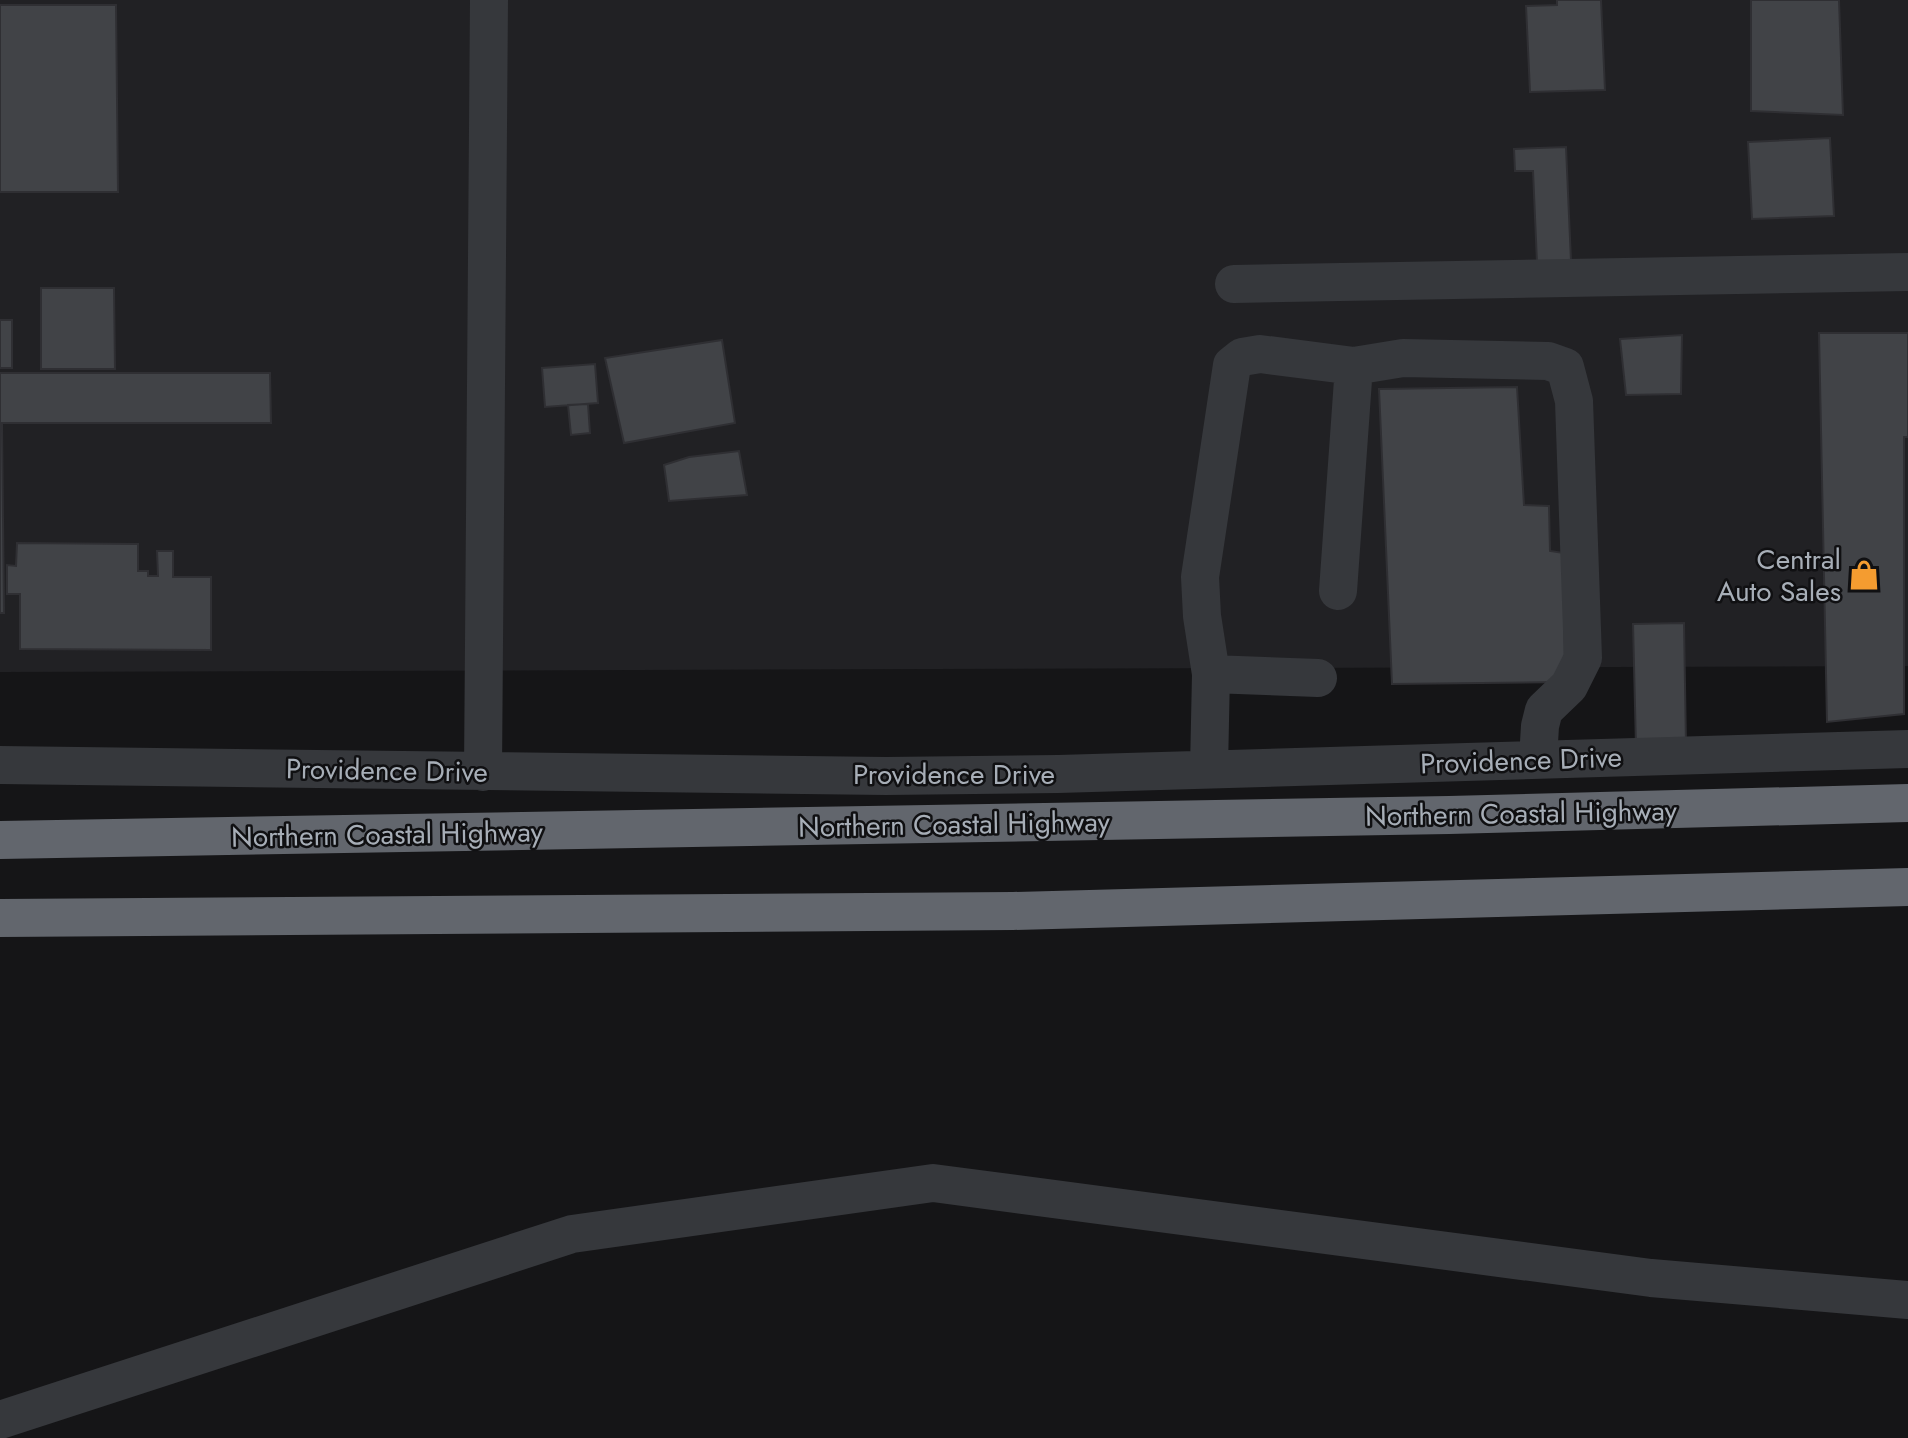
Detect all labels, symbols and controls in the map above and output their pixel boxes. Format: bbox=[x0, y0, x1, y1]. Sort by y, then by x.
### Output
place label: Central Auto Sales bbox=[1717, 539, 1841, 612]
shop icon: Central Auto Sales bbox=[1847, 558, 1881, 592]
street label: Providence Drive bbox=[1419, 736, 1623, 785]
street label: Providence Drive bbox=[286, 748, 488, 793]
street label: Providence Drive bbox=[853, 754, 1055, 795]
street label: Northern Coastal Highway bbox=[1365, 790, 1678, 837]
street label: Northern Coastal Highway bbox=[798, 801, 1111, 848]
street label: Northern Coastal Highway bbox=[231, 811, 544, 858]

